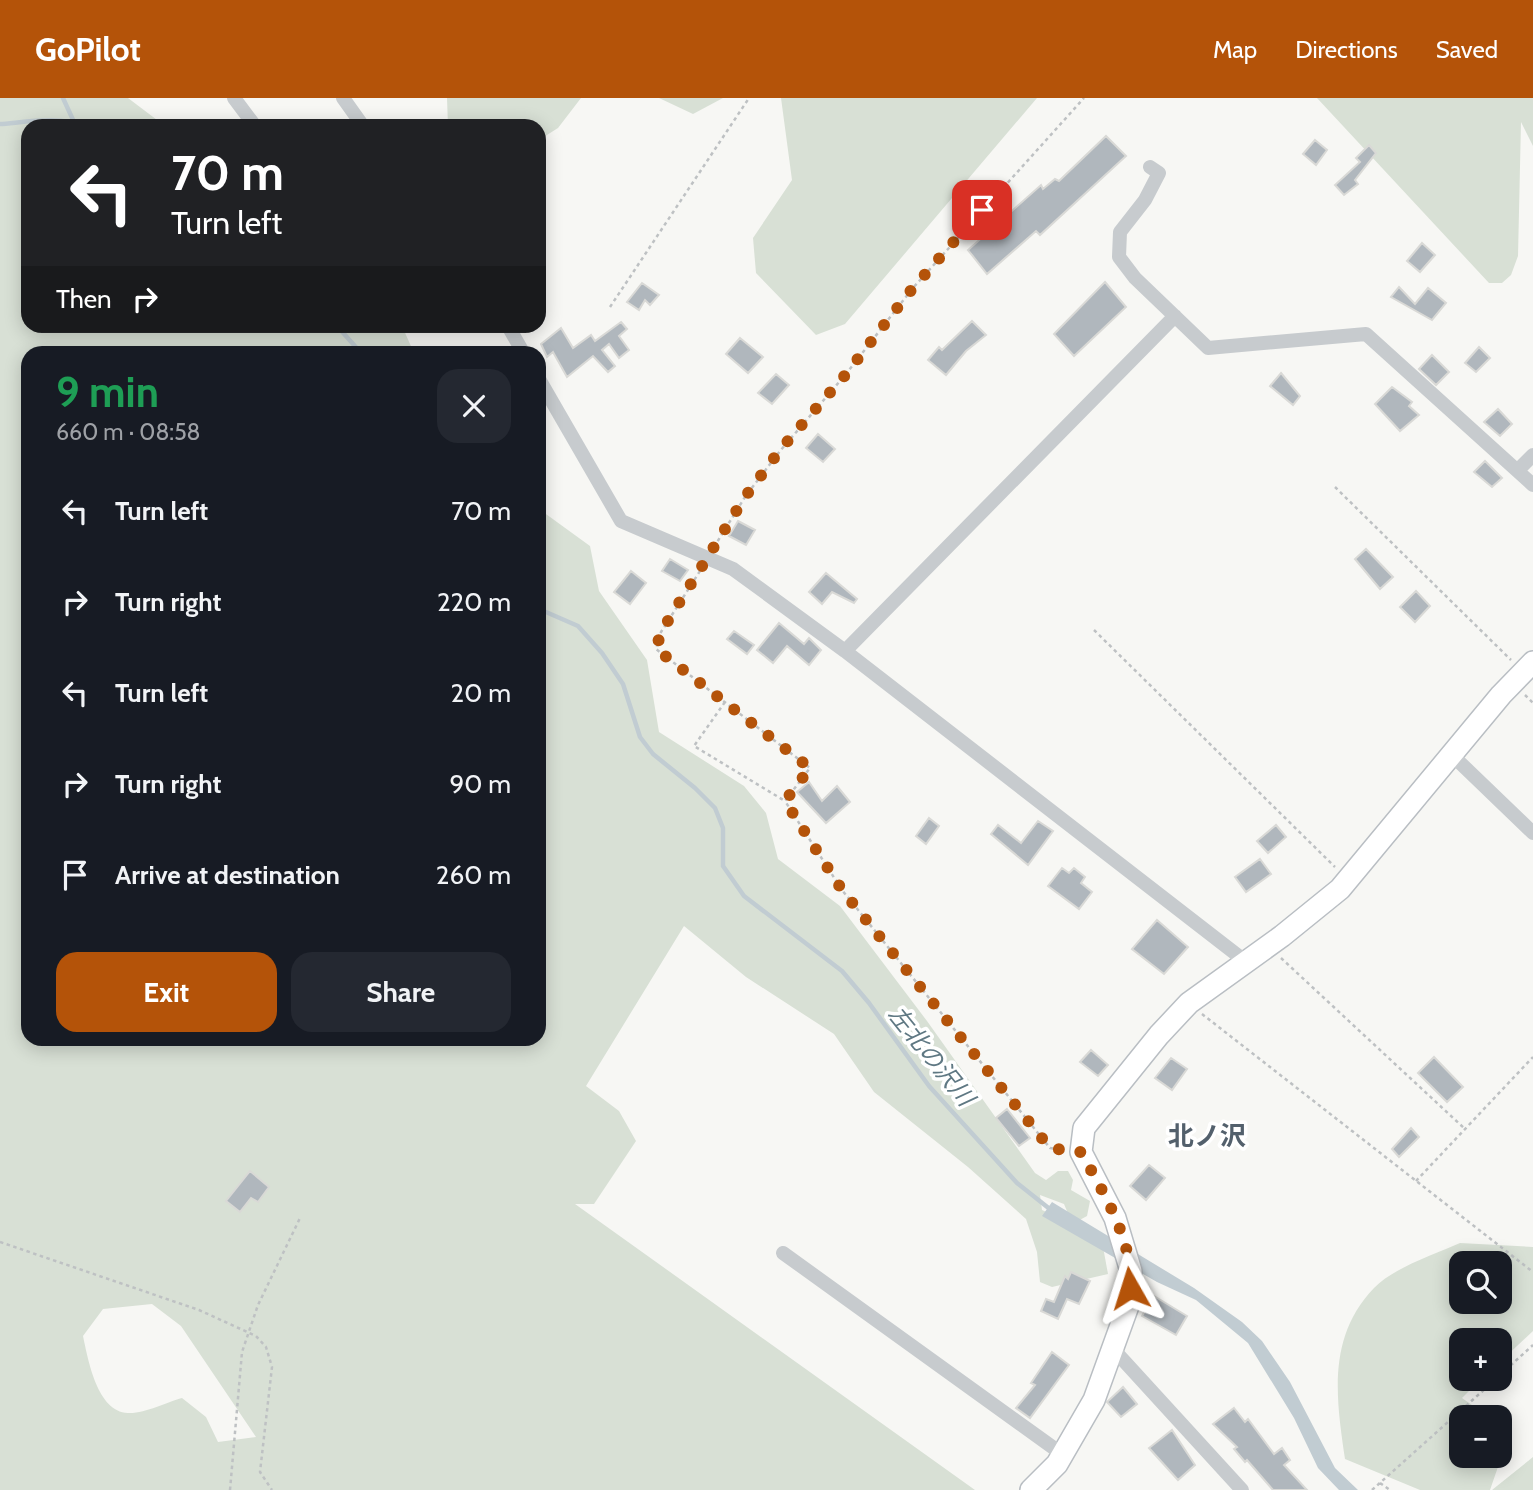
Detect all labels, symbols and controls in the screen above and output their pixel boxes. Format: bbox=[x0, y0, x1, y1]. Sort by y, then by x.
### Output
text: GoPilot bbox=[35, 29, 141, 69]
text: Map bbox=[1213, 35, 1257, 64]
text: Directions bbox=[1295, 35, 1398, 64]
text: Saved bbox=[1436, 35, 1498, 64]
text: 70 m bbox=[171, 143, 284, 202]
icon: left bbox=[56, 147, 147, 238]
pin bbox=[952, 180, 1012, 240]
icon: arrive bbox=[963, 191, 1001, 229]
text: Turn left bbox=[171, 203, 282, 242]
icon: right bbox=[126, 280, 164, 318]
text: Then bbox=[56, 283, 112, 315]
text: 9 min bbox=[56, 366, 159, 418]
button: close bbox=[437, 369, 511, 443]
text: 660 m · 08:58 bbox=[56, 418, 201, 446]
icon: left bbox=[56, 492, 94, 530]
text: Turn left bbox=[115, 495, 208, 527]
text: 70 m bbox=[451, 495, 511, 527]
icon: right bbox=[56, 583, 94, 621]
text: Turn right bbox=[115, 586, 221, 618]
text: 220 m bbox=[437, 586, 511, 618]
icon: left bbox=[56, 674, 94, 712]
text: Turn left bbox=[115, 677, 208, 709]
text: 20 m bbox=[451, 677, 511, 709]
icon: right bbox=[56, 765, 94, 803]
text: Turn right bbox=[115, 768, 221, 800]
text: 90 m bbox=[449, 768, 511, 800]
icon: arrive bbox=[56, 856, 94, 894]
text: Arrive at destination bbox=[115, 859, 340, 891]
text: 260 m bbox=[436, 859, 511, 891]
button: Exit bbox=[56, 952, 277, 1032]
button: Share bbox=[291, 952, 511, 1032]
water label: 左北の沢川 bbox=[882, 1000, 982, 1114]
district label: 北ノ沢 bbox=[1168, 1120, 1246, 1152]
position arrow bbox=[1093, 1251, 1167, 1325]
map controls bbox=[1449, 1251, 1512, 1468]
button: search bbox=[1449, 1251, 1512, 1314]
button: + bbox=[1449, 1328, 1512, 1391]
button: − bbox=[1449, 1405, 1512, 1468]

